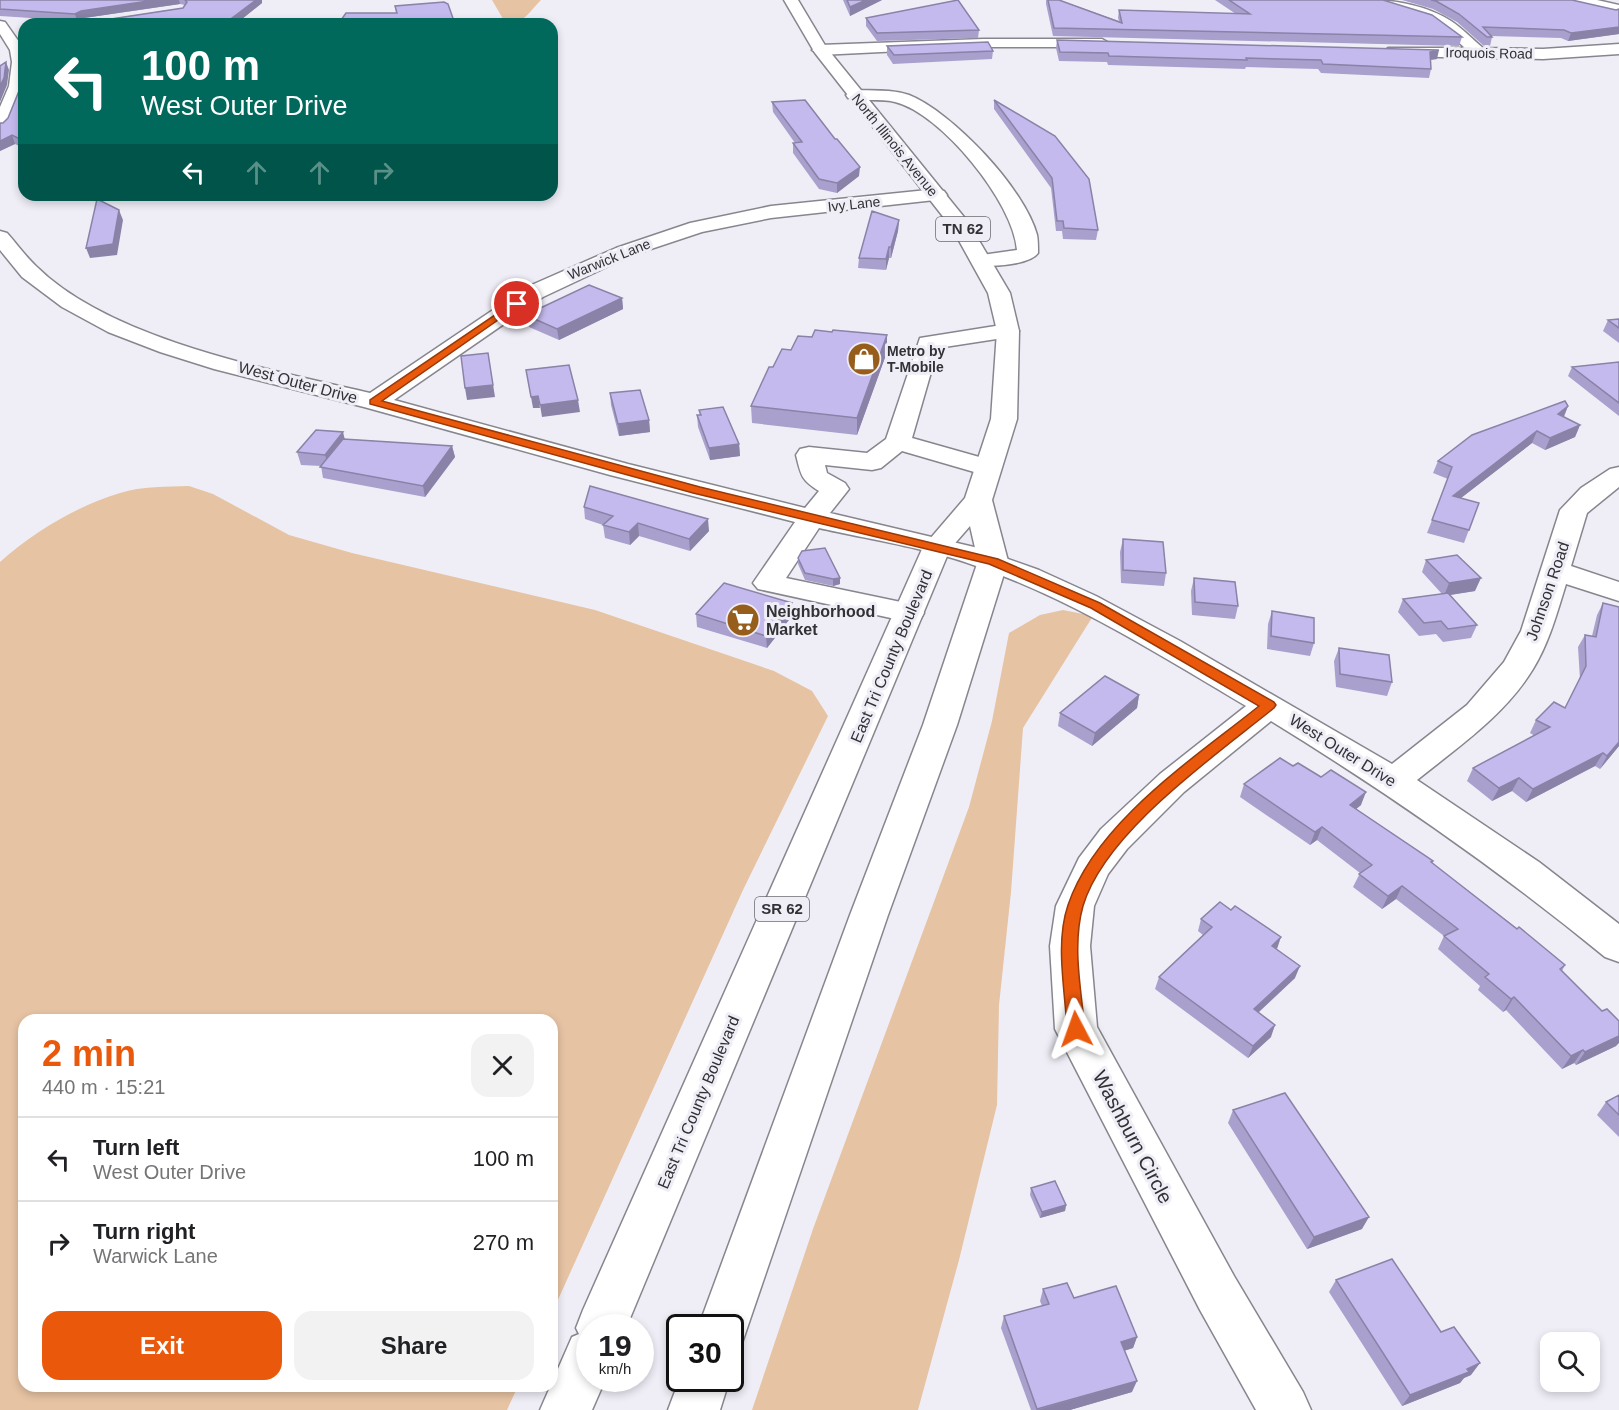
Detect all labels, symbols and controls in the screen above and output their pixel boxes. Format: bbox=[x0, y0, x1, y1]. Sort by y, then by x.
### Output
icon: left bbox=[42, 42, 120, 120]
text: 100 m bbox=[141, 42, 260, 89]
street label: Iroquois Road bbox=[1445, 44, 1533, 62]
street label: North Illinois Avenue bbox=[849, 90, 941, 200]
text: West Outer Drive bbox=[141, 91, 348, 121]
icon: left bbox=[177, 156, 210, 189]
icon: ahead bbox=[240, 156, 273, 189]
icon: ahead bbox=[303, 156, 336, 189]
icon: right bbox=[366, 156, 399, 189]
street label: Ivy Lane bbox=[827, 193, 881, 215]
road number: TN 62 bbox=[936, 217, 990, 241]
street label: Warwick Lane bbox=[565, 235, 653, 283]
pin bbox=[491, 278, 542, 329]
icon: arrive bbox=[500, 287, 533, 320]
shop icon: Metro by T-Mobile bbox=[846, 341, 882, 377]
place label: Metro by T-Mobile bbox=[887, 343, 946, 375]
street label: West Outer Drive bbox=[237, 358, 359, 407]
street label: Johnson Road bbox=[1523, 540, 1572, 643]
street label: East Tri County Boulevard bbox=[847, 567, 936, 745]
supermarket icon: Neighborhood Market bbox=[725, 602, 761, 638]
place label: Neighborhood Market bbox=[766, 603, 875, 638]
street label: West Outer Drive bbox=[1286, 711, 1399, 790]
road number: SR 62 bbox=[755, 897, 809, 921]
position arrow bbox=[1044, 997, 1108, 1061]
street label: East Tri County Boulevard bbox=[654, 1013, 743, 1191]
text: 2 min bbox=[42, 1033, 136, 1074]
button: close bbox=[471, 1034, 534, 1097]
street label: Washburn Circle bbox=[1089, 1067, 1177, 1207]
text: 440 m · 15:21 bbox=[42, 1076, 165, 1098]
text: Turn left bbox=[93, 1135, 179, 1160]
icon: left bbox=[42, 1143, 75, 1176]
text: 100 m bbox=[473, 1146, 534, 1171]
text: West Outer Drive bbox=[93, 1161, 246, 1183]
text: Turn right bbox=[93, 1219, 195, 1244]
icon: right bbox=[42, 1227, 75, 1260]
text: 270 m bbox=[473, 1230, 534, 1255]
text: Warwick Lane bbox=[93, 1245, 218, 1267]
button: Exit bbox=[42, 1311, 282, 1380]
button: Share bbox=[294, 1311, 534, 1380]
speed limit sign: 30 bbox=[666, 1314, 744, 1392]
text: 19 bbox=[598, 1329, 632, 1362]
map controls bbox=[1540, 1332, 1600, 1392]
button: search bbox=[1540, 1332, 1600, 1392]
text: km/h bbox=[599, 1360, 631, 1377]

